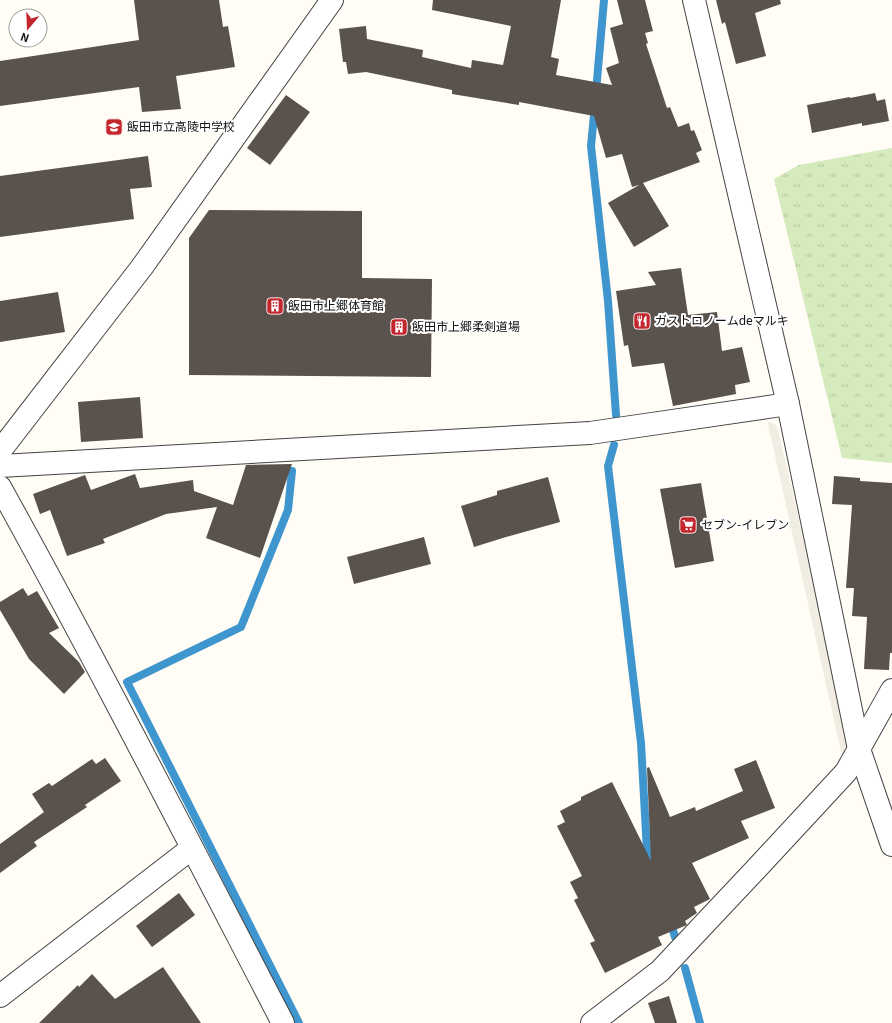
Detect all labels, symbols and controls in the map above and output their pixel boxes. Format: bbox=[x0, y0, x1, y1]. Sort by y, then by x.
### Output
north arrow bbox=[8, 8, 48, 48]
text: N bbox=[18, 29, 31, 47]
school or university icon: 飯田市立高陵中学校 bbox=[104, 117, 124, 137]
place label: 飯田市立高陵中学校 bbox=[127, 117, 235, 134]
building icon: 飯田市上郷体育館 bbox=[265, 296, 285, 316]
place label: 飯田市上郷体育館 bbox=[288, 296, 384, 313]
restaurant icon: ガストロノームdeマルキ bbox=[632, 311, 652, 331]
place label: ガストロノームdeマルキ bbox=[655, 311, 789, 328]
building icon: 飯田市上郷柔剣道場 bbox=[389, 317, 409, 337]
place label: 飯田市上郷柔剣道場 bbox=[412, 317, 520, 334]
supermarket icon: セブン-イレブン bbox=[678, 515, 698, 535]
place label: セブン-イレブン bbox=[701, 515, 789, 532]

